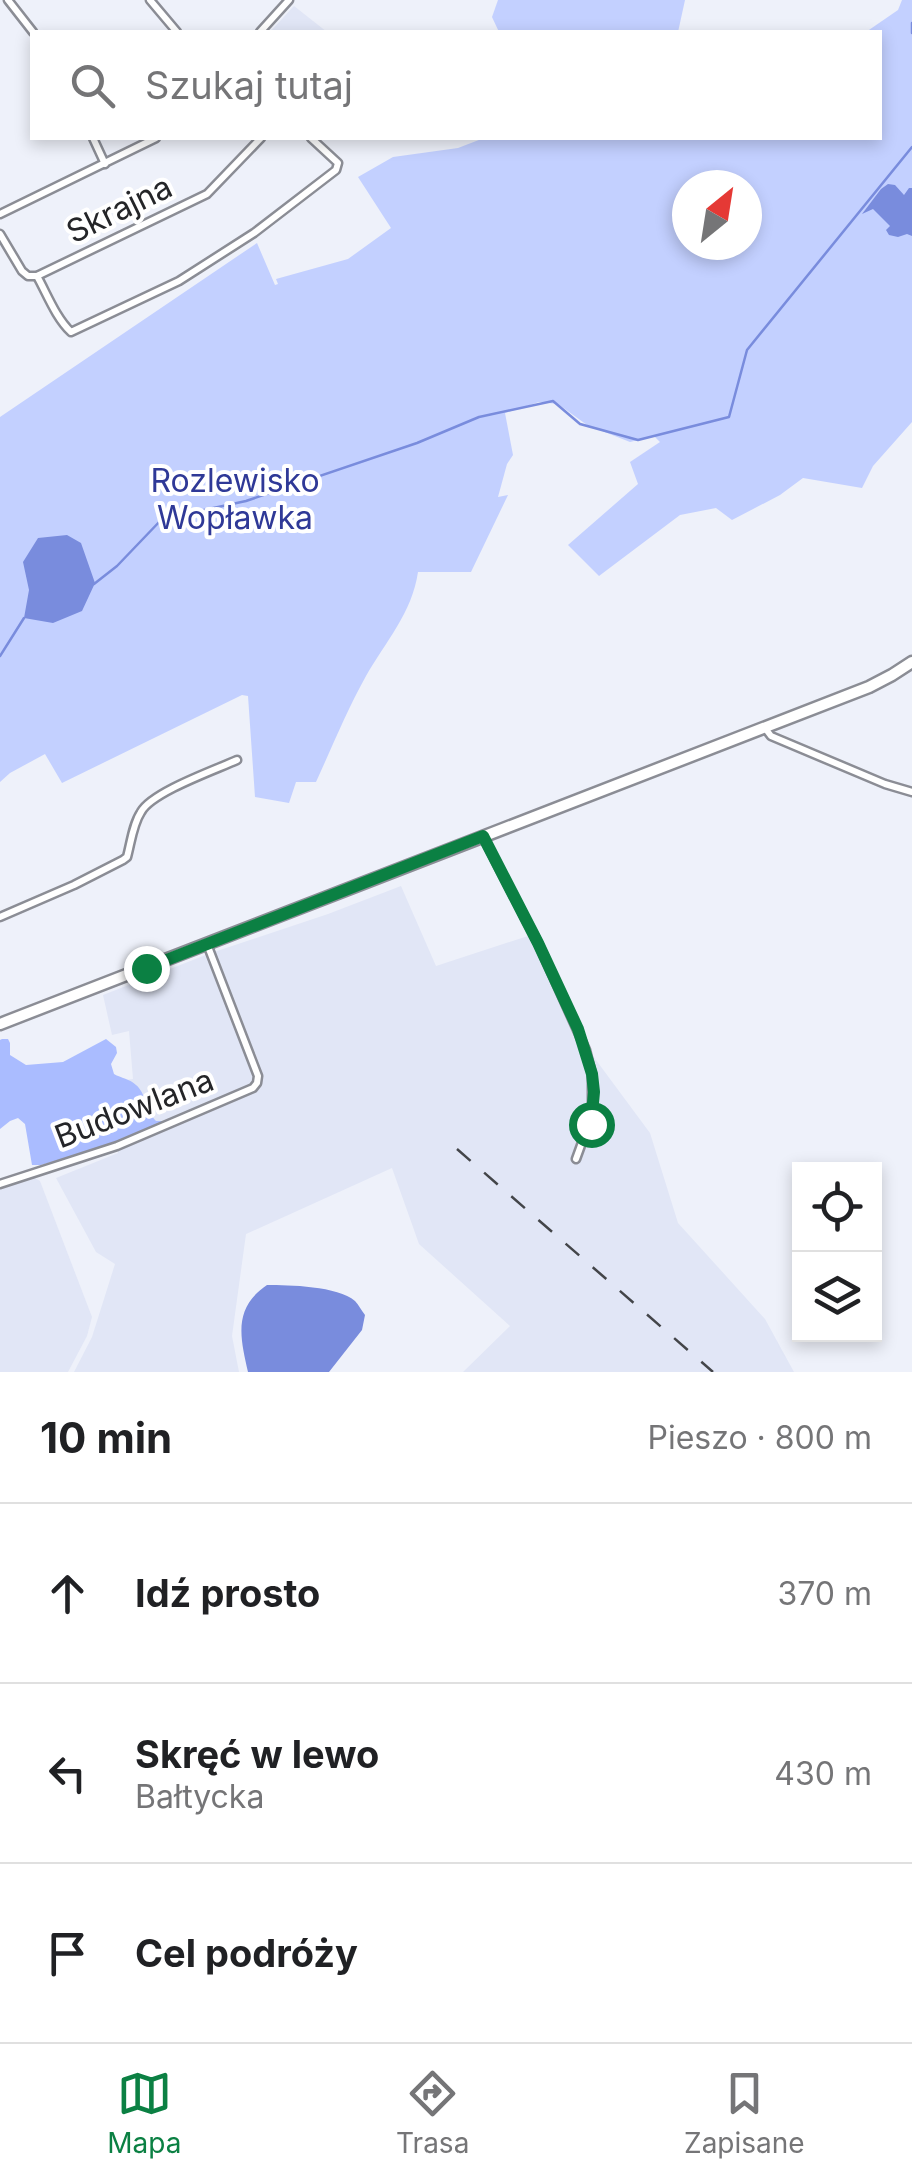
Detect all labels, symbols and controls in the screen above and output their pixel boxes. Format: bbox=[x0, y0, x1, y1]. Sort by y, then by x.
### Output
search box bbox=[30, 30, 882, 140]
icon: search bbox=[65, 58, 120, 113]
text: Szukaj tutaj bbox=[145, 62, 353, 108]
street label: Skrajna bbox=[60, 167, 178, 251]
north arrow bbox=[672, 170, 762, 260]
park label: Rozlewisko Wopławka bbox=[150, 461, 320, 537]
route end bbox=[124, 946, 170, 992]
street label: Budowlana bbox=[49, 1060, 219, 1156]
route start bbox=[569, 1102, 615, 1148]
map controls bbox=[792, 1162, 882, 1342]
button: locate bbox=[792, 1162, 882, 1252]
button: layers bbox=[792, 1252, 882, 1342]
text: 10 min bbox=[40, 1412, 172, 1463]
text: Pieszo · 800 m bbox=[647, 1418, 872, 1457]
icon: ahead bbox=[40, 1566, 95, 1621]
text: Idź prosto bbox=[135, 1570, 320, 1616]
text: 370 m bbox=[777, 1574, 872, 1613]
text: Skręć w lewo bbox=[135, 1731, 379, 1777]
icon: left bbox=[40, 1746, 95, 1801]
text: 430 m bbox=[774, 1754, 872, 1793]
text: Bałtycka bbox=[135, 1777, 264, 1816]
icon: arrive bbox=[40, 1926, 95, 1981]
text: Cel podróży bbox=[135, 1930, 358, 1976]
tab: Mapa bbox=[107, 2066, 181, 2160]
tab: Trasa bbox=[396, 2066, 469, 2160]
tab: Zapisane bbox=[684, 2066, 805, 2160]

